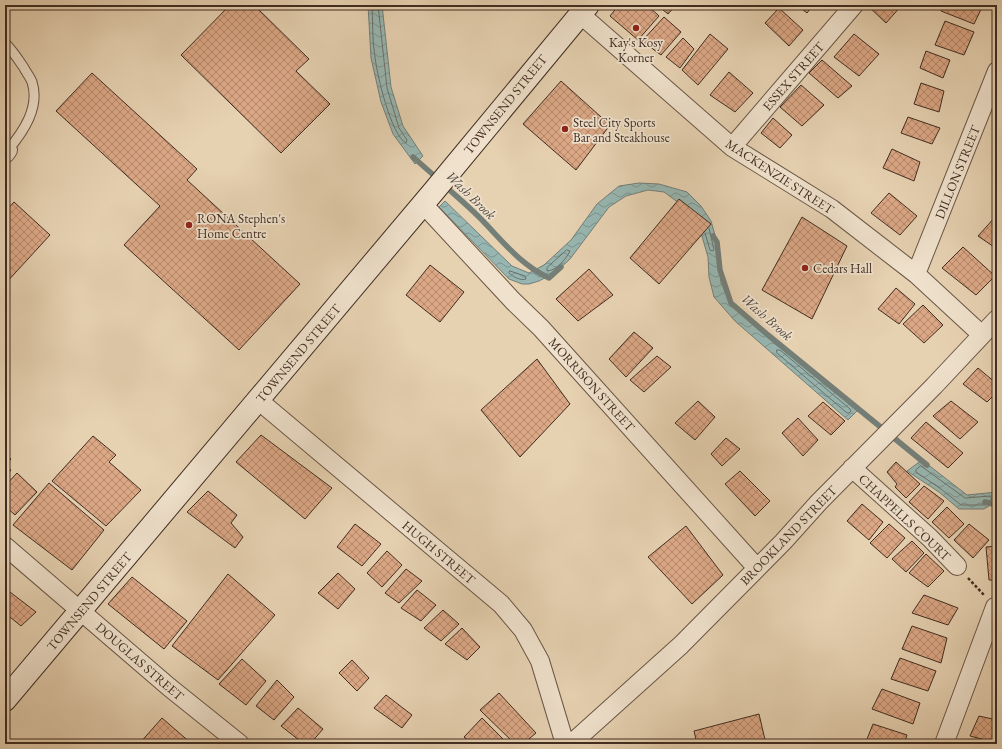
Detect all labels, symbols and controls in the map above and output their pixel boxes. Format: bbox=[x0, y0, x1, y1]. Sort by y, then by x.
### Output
marker: Kay's Kosy Korner bbox=[631, 23, 641, 33]
place label: Kay's Kosy Korner bbox=[609, 34, 663, 66]
street label: ESSEX STREET bbox=[759, 38, 828, 114]
street label: TOWNSEND STREET bbox=[460, 51, 551, 158]
place label: Steel City Sports Bar and Steakhouse bbox=[573, 114, 670, 146]
street label: DILLON STREET bbox=[931, 123, 984, 222]
marker: Steel City Sports Bar and Steakhouse bbox=[560, 124, 570, 134]
street label: MACKENZIE STREET bbox=[722, 135, 837, 218]
water label: Wash Brook bbox=[442, 167, 500, 224]
place label: RONA Stephen's Home Centre bbox=[197, 210, 285, 242]
marker: RONA Stephen's Home Centre bbox=[184, 220, 194, 230]
place label: Cedars Hall bbox=[813, 260, 872, 277]
marker: Cedars Hall bbox=[800, 263, 810, 273]
water label: Wash Brook bbox=[737, 289, 797, 345]
street label: TOWNSEND STREET bbox=[252, 300, 345, 406]
street label: MORRISON STREET bbox=[545, 334, 639, 435]
street label: CHAPPELLS COURT bbox=[855, 470, 954, 565]
street label: BROOKLAND STREET bbox=[736, 482, 841, 589]
street label: HUGH STREET bbox=[399, 517, 479, 588]
street label: TOWNSEND STREET bbox=[43, 548, 136, 654]
street label: DOUGLAS STREET bbox=[92, 618, 188, 705]

